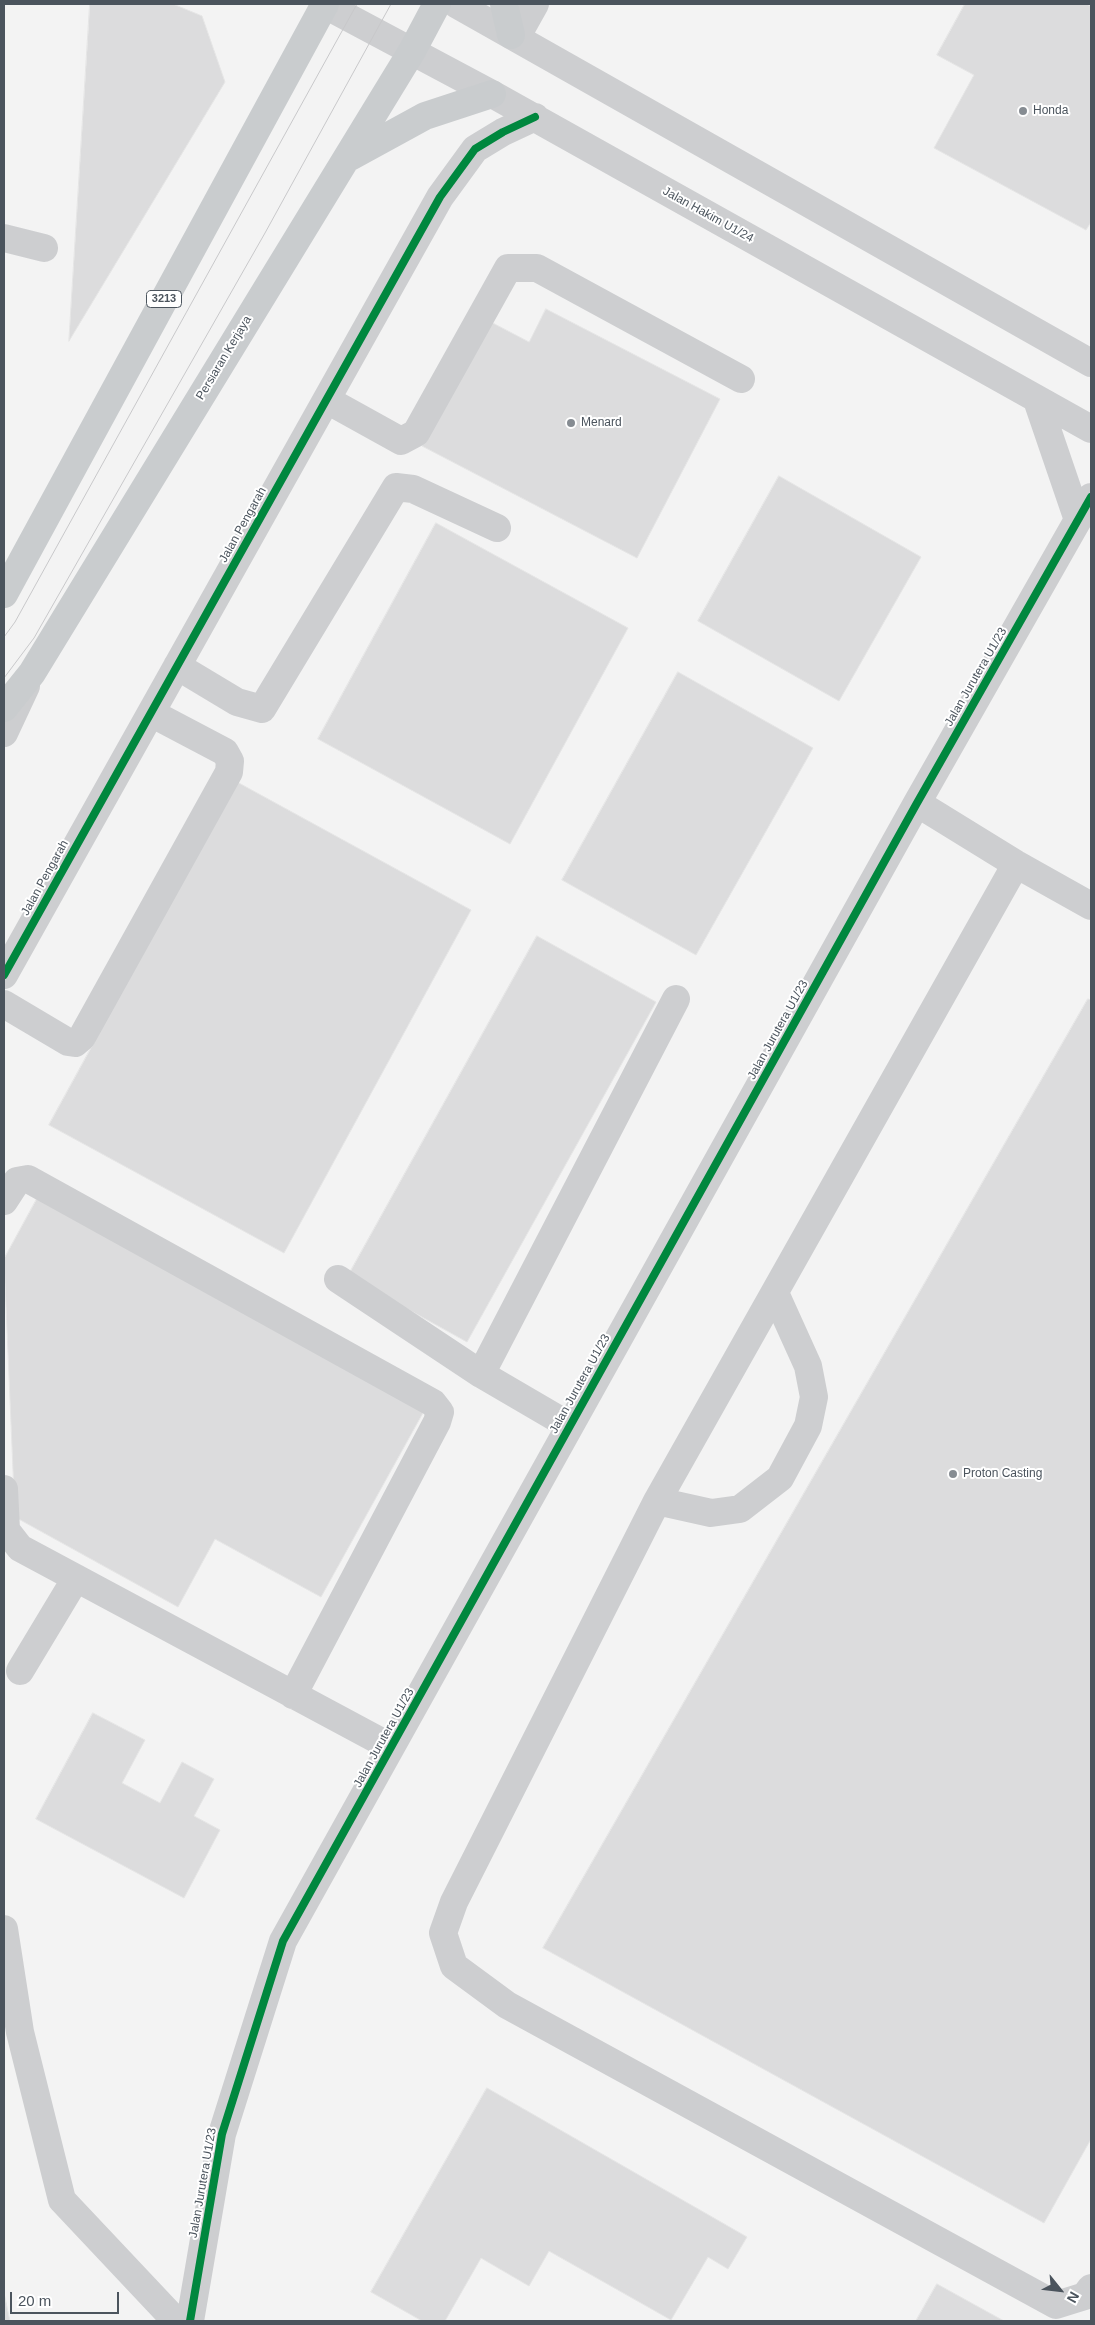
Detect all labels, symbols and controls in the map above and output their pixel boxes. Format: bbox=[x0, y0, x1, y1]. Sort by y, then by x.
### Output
place label: Honda bbox=[1033, 104, 1068, 118]
marker: Honda bbox=[1017, 105, 1029, 117]
street label: Jalan Hakim U1/24 bbox=[660, 184, 756, 246]
road number: 3213 bbox=[146, 290, 182, 308]
street label: Persiaran Kerjaya bbox=[193, 313, 255, 403]
place label: Menard bbox=[581, 416, 622, 430]
marker: Menard bbox=[565, 417, 577, 429]
street label: Jalan Pengarah bbox=[216, 485, 270, 565]
street label: Jalan Jurutera U1/23 bbox=[942, 625, 1010, 729]
street label: Jalan Pengarah bbox=[18, 838, 72, 918]
street label: Jalan Jurutera U1/23 bbox=[745, 978, 811, 1082]
street label: Jalan Jurutera U1/23 bbox=[547, 1332, 613, 1436]
place label: Proton Casting bbox=[963, 1467, 1042, 1481]
marker: Proton Casting bbox=[947, 1468, 959, 1480]
street label: Jalan Jurutera U1/23 bbox=[351, 1686, 417, 1790]
street label: Jalan Jurutera U1/23 bbox=[186, 2127, 220, 2239]
north arrow bbox=[1035, 2265, 1085, 2315]
scale bar bbox=[12, 2282, 121, 2314]
text: N bbox=[1064, 2289, 1083, 2306]
text: 20 m bbox=[18, 2292, 51, 2309]

